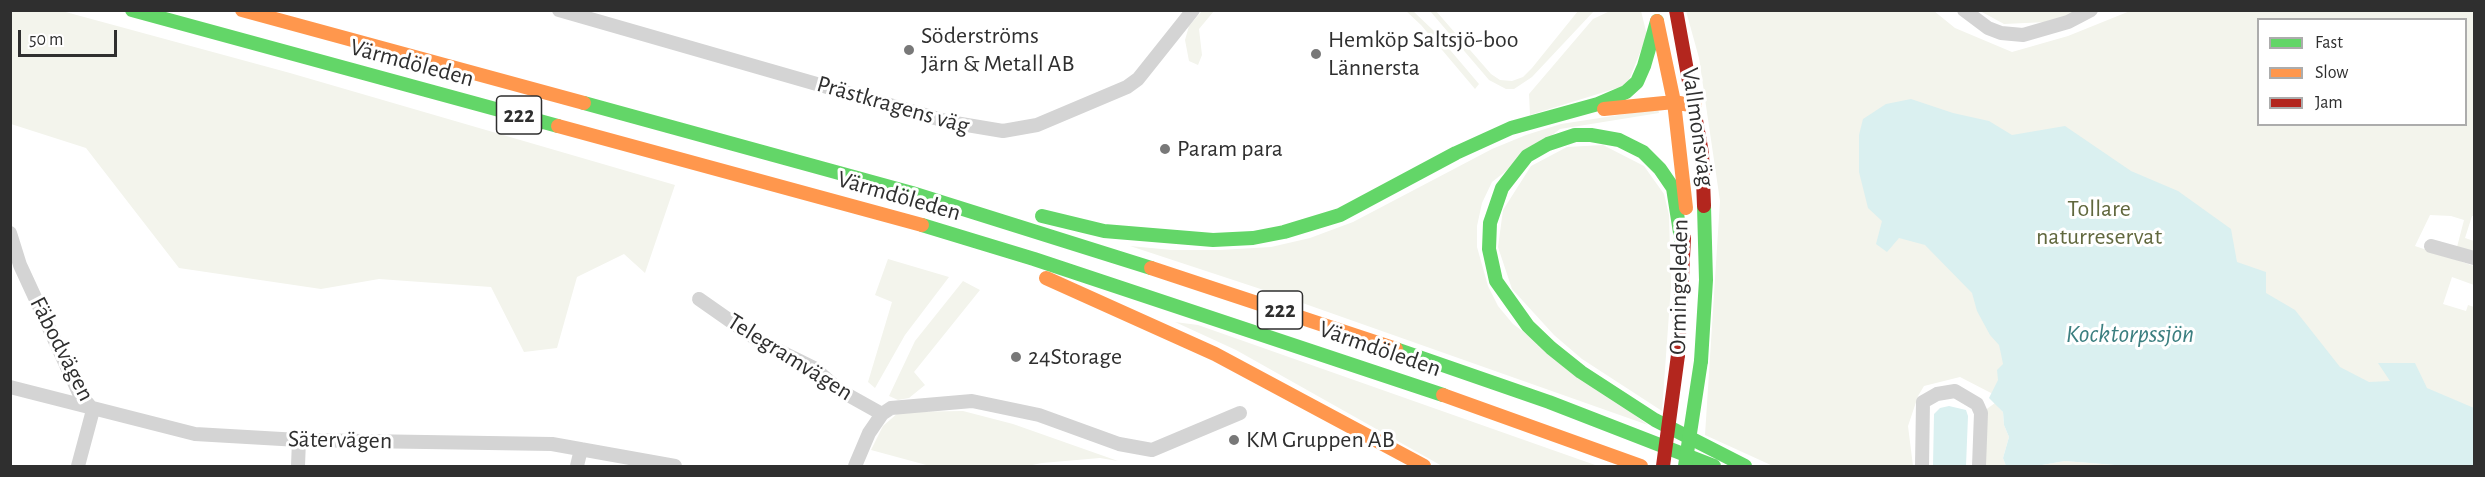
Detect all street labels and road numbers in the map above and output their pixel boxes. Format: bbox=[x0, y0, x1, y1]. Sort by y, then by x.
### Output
street label: Värmdöleden bbox=[347, 33, 477, 93]
street label: Vallmonsväg bbox=[1675, 66, 1721, 188]
street label: Prästkragens väg bbox=[813, 69, 973, 141]
road number: 222 bbox=[496, 96, 542, 134]
street label: Värmdöleden bbox=[834, 165, 964, 227]
street label: Ormingeleden bbox=[1663, 219, 1695, 355]
road number: 222 bbox=[1258, 291, 1302, 329]
street label: Fäbodvägen bbox=[23, 292, 101, 406]
street label: Telegramvägen bbox=[722, 307, 858, 407]
street label: Värmdöleden bbox=[1315, 315, 1445, 383]
street label: Sätervägen bbox=[288, 425, 392, 455]

